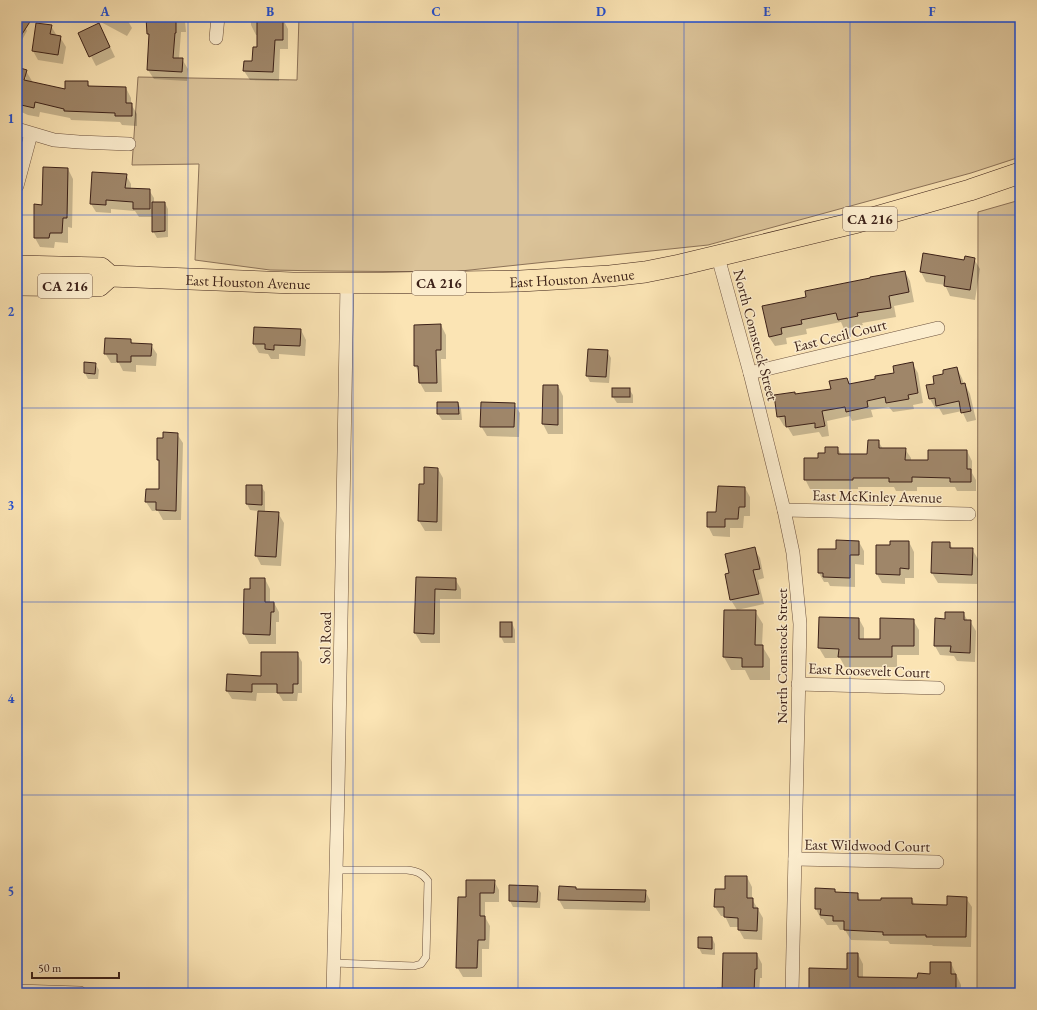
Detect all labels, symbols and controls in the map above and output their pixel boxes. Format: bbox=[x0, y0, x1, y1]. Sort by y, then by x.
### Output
text: A bbox=[99, 3, 110, 20]
text: B bbox=[266, 3, 274, 20]
text: C bbox=[431, 3, 441, 20]
text: D bbox=[596, 3, 606, 20]
text: E bbox=[763, 3, 771, 20]
text: F bbox=[928, 3, 936, 20]
text: 1 bbox=[8, 110, 15, 127]
road number: CA 216 bbox=[843, 207, 897, 231]
street label: East Houston Avenue bbox=[509, 264, 635, 291]
street label: North Comstock Street bbox=[729, 267, 783, 403]
street label: East Houston Avenue bbox=[185, 269, 311, 293]
road number: CA 216 bbox=[412, 271, 466, 295]
road number: CA 216 bbox=[38, 274, 92, 298]
text: 2 bbox=[8, 303, 15, 320]
street label: East Cecil Court bbox=[792, 314, 889, 356]
street label: East McKinley Avenue bbox=[812, 485, 942, 507]
text: 3 bbox=[8, 497, 15, 514]
street label: North Comstock Street bbox=[772, 588, 791, 724]
street label: Sol Road bbox=[315, 611, 335, 664]
street label: East Roosevelt Court bbox=[808, 658, 931, 682]
text: 4 bbox=[8, 690, 15, 707]
street label: East Wildwood Court bbox=[804, 834, 930, 856]
text: 5 bbox=[8, 883, 14, 900]
scale bar bbox=[32, 954, 119, 980]
text: 50 m bbox=[38, 960, 62, 976]

